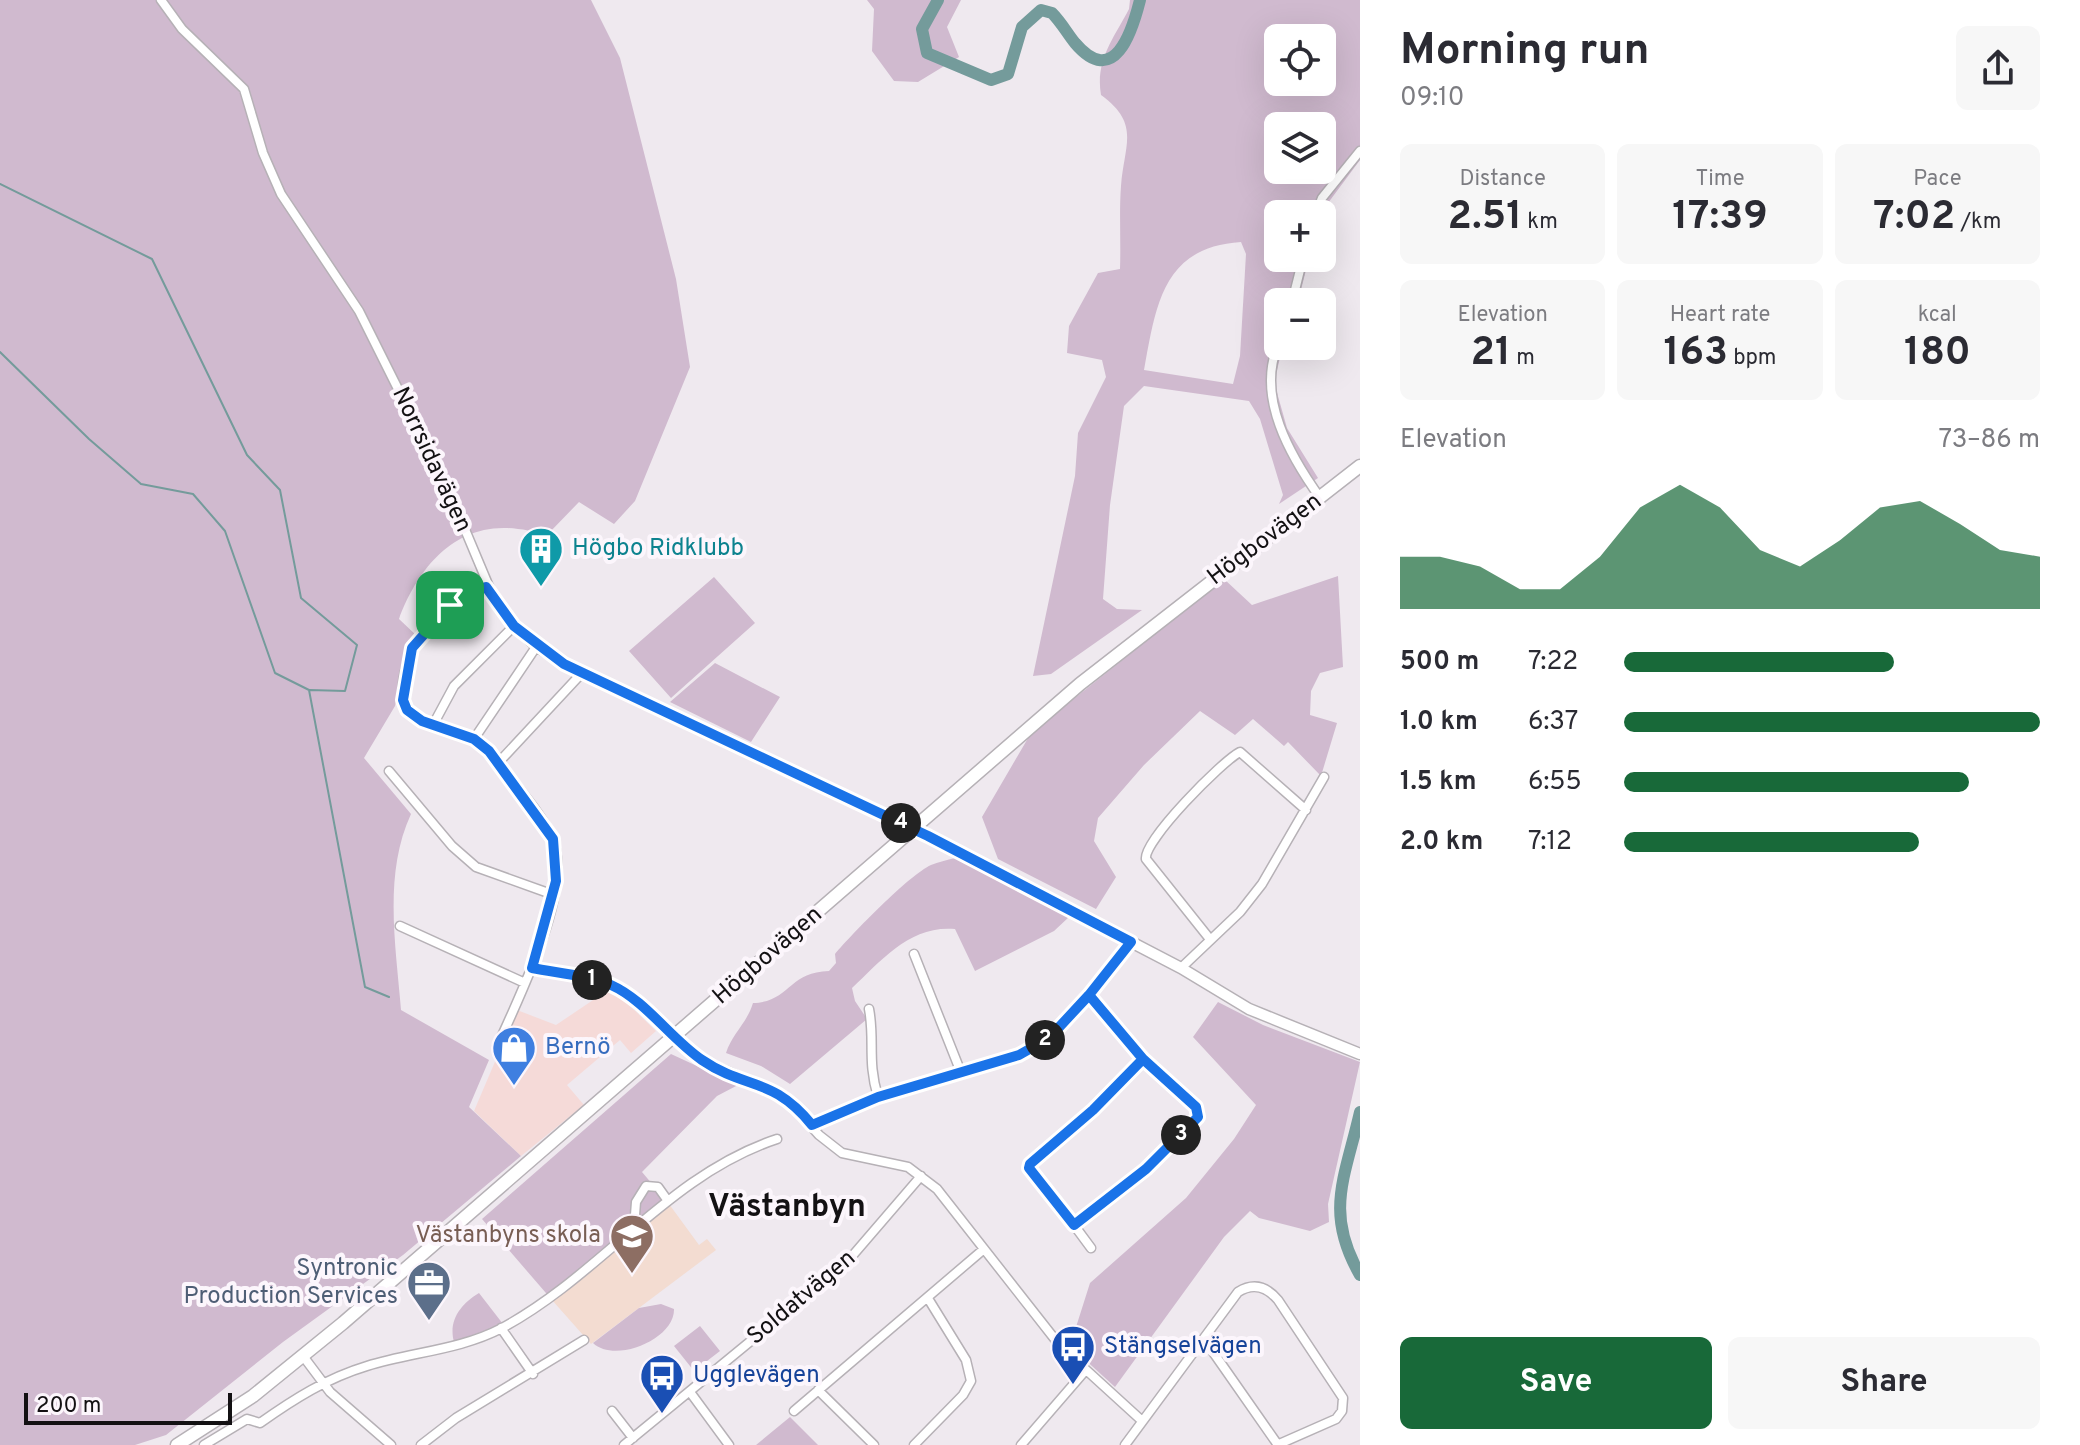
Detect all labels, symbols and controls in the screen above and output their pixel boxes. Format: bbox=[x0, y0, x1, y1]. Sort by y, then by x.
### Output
map controls bbox=[1264, 24, 1336, 360]
button: locate bbox=[1264, 24, 1336, 96]
text: Morning run bbox=[1400, 24, 1650, 80]
button: share bbox=[1956, 26, 2040, 110]
text: 09:10 bbox=[1400, 82, 1464, 115]
button: layers bbox=[1264, 112, 1336, 184]
text: Distance bbox=[1459, 166, 1546, 193]
text: Time bbox=[1695, 166, 1745, 193]
text: Pace bbox=[1913, 166, 1961, 193]
text: 2.51 bbox=[1448, 193, 1522, 243]
text: 17:39 bbox=[1672, 193, 1768, 243]
text: 7:02 bbox=[1873, 193, 1955, 243]
button: + bbox=[1264, 200, 1336, 272]
text: km bbox=[1522, 209, 1558, 236]
text: /km bbox=[1955, 209, 2001, 236]
button: − bbox=[1264, 288, 1336, 360]
text: Elevation bbox=[1457, 302, 1548, 329]
text: Heart rate bbox=[1670, 302, 1770, 329]
text: kcal bbox=[1918, 302, 1957, 329]
text: 21 bbox=[1471, 329, 1511, 379]
text: 163 bbox=[1664, 329, 1728, 379]
text: 180 bbox=[1904, 329, 1971, 379]
text: m bbox=[1511, 345, 1535, 372]
text: bpm bbox=[1728, 345, 1776, 372]
street label: Norrsidavägen bbox=[384, 383, 478, 537]
text: Elevation bbox=[1400, 424, 1507, 457]
text: 73–86 m bbox=[1938, 424, 2040, 457]
street label: Högbovägen bbox=[1202, 487, 1328, 593]
building icon: Högbo Ridklubb bbox=[517, 525, 565, 588]
place label: Högbo Ridklubb bbox=[572, 534, 744, 564]
pin bbox=[416, 571, 484, 639]
icon: arrive bbox=[428, 583, 472, 627]
text: 500 m bbox=[1400, 646, 1479, 679]
text: 7:22 bbox=[1528, 646, 1578, 679]
text: 1.0 km bbox=[1400, 706, 1478, 739]
text: 6:37 bbox=[1528, 706, 1578, 739]
text: 1.5 km bbox=[1400, 766, 1477, 799]
text: 6:55 bbox=[1528, 766, 1582, 799]
pin: 4 bbox=[881, 803, 921, 843]
text: 4 bbox=[894, 809, 908, 836]
text: 2.0 km bbox=[1400, 826, 1483, 859]
text: 7:12 bbox=[1528, 826, 1572, 859]
street label: Högbovägen bbox=[707, 900, 829, 1012]
pin: 1 bbox=[572, 960, 612, 1000]
text: 1 bbox=[588, 966, 596, 993]
pin: 2 bbox=[1025, 1020, 1065, 1060]
shop icon: Bernö bbox=[490, 1024, 538, 1087]
text: 2 bbox=[1038, 1026, 1052, 1053]
place label: Bernö bbox=[545, 1033, 611, 1063]
pin: 3 bbox=[1161, 1115, 1201, 1155]
text: 3 bbox=[1174, 1121, 1188, 1148]
district label: Västanbyn bbox=[708, 1188, 866, 1228]
school or university icon: Västanbyns skola bbox=[608, 1212, 656, 1275]
place label: Västanbyns skola bbox=[416, 1221, 601, 1251]
street label: Soldatvägen bbox=[742, 1244, 862, 1352]
place label: Syntronic Production Services bbox=[183, 1254, 398, 1312]
office icon: Syntronic Production Services bbox=[405, 1259, 453, 1322]
bus stop icon: Stängselvägen bbox=[1049, 1323, 1097, 1386]
place label: Stängselvägen bbox=[1104, 1332, 1262, 1362]
button: Save bbox=[1400, 1337, 1712, 1429]
button: Share bbox=[1728, 1337, 2040, 1429]
bus stop icon: Ugglevägen bbox=[638, 1352, 686, 1415]
place label: Ugglevägen bbox=[693, 1361, 820, 1391]
scale bar bbox=[24, 1389, 232, 1425]
text: 200 m bbox=[36, 1393, 101, 1420]

